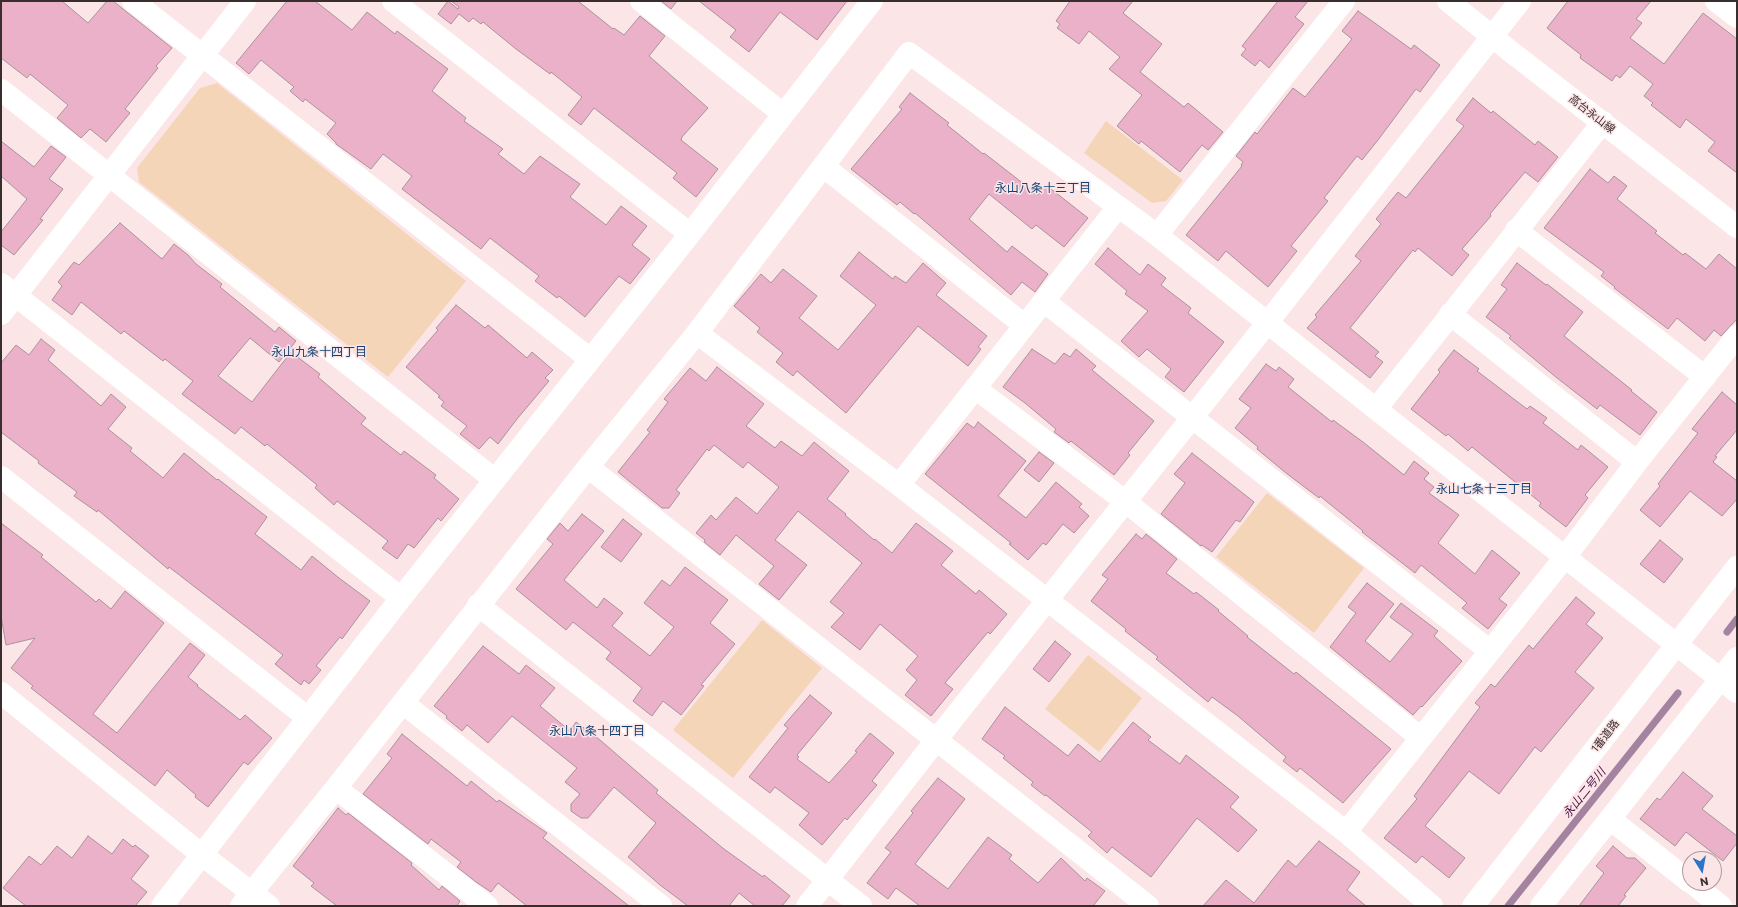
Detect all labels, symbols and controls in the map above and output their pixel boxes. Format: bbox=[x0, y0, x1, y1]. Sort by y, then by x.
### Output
street label: 高台永山線 bbox=[1566, 92, 1618, 136]
district label: 永山八条十三丁目 bbox=[995, 181, 1091, 195]
district label: 永山九条十四丁目 bbox=[271, 345, 367, 359]
district label: 永山七条十三丁目 bbox=[1436, 482, 1532, 496]
street label: 1番道路 bbox=[1588, 717, 1622, 755]
district label: 永山八条十四丁目 bbox=[549, 724, 645, 738]
water label: 永山二号川 bbox=[1560, 765, 1608, 821]
north arrow bbox=[1682, 851, 1722, 891]
text: N bbox=[1699, 875, 1709, 889]

